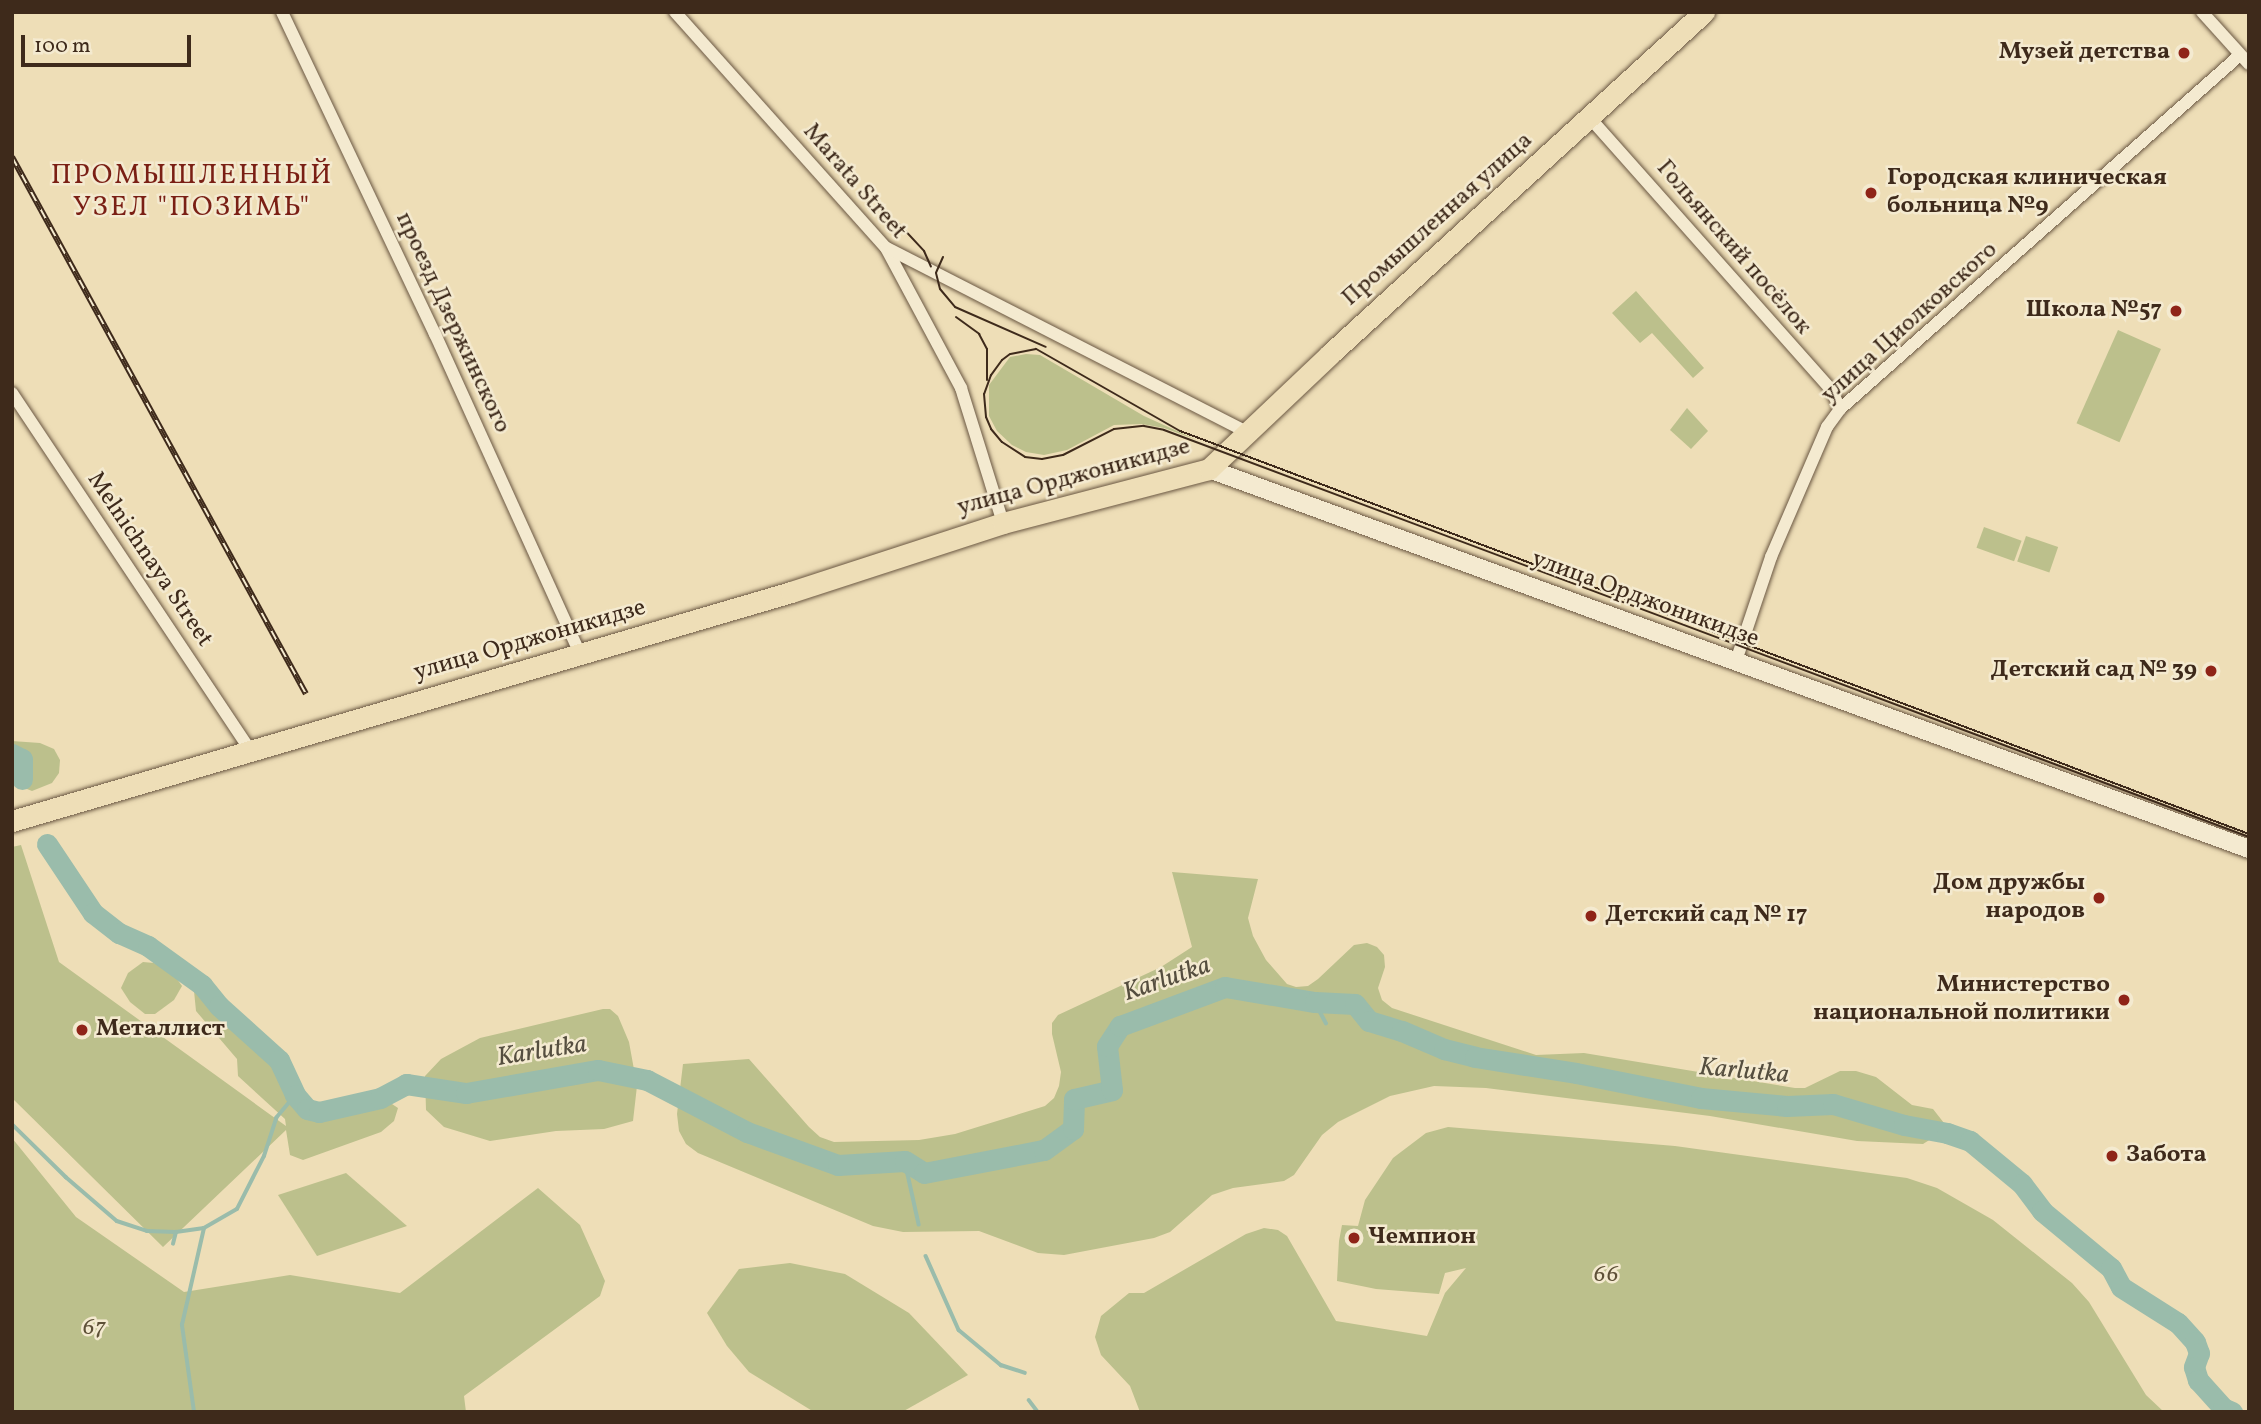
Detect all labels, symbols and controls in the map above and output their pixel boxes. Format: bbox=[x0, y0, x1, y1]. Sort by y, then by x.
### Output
scale bar bbox=[24, 21, 194, 65]
text: 100 m bbox=[34, 32, 91, 61]
place label: Музей детства bbox=[1999, 39, 2170, 67]
marker: Музей детства bbox=[2176, 45, 2192, 61]
street label: Marata Street bbox=[796, 118, 912, 246]
street label: Промышленная улица bbox=[1337, 127, 1539, 313]
street label: Гольянский посёлок bbox=[1649, 155, 1817, 341]
district label: ПРОМЫШЛЕННЫЙ УЗЕЛ "ПОЗИМЬ" bbox=[52, 159, 332, 225]
place label: Городская клиническая больница №9 bbox=[1887, 165, 2167, 221]
marker: Городская клиническая больница №9 bbox=[1861, 183, 1881, 203]
street label: проезд Дзержинского bbox=[388, 208, 516, 438]
street label: улица Циолковского bbox=[1816, 236, 2004, 410]
place label: Школа №57 bbox=[2026, 297, 2162, 325]
marker: Школа №57 bbox=[2168, 303, 2184, 319]
street label: улица Орджоникидзе bbox=[954, 433, 1194, 523]
street label: Melnichnaya Street bbox=[80, 467, 218, 653]
street label: улица Орджоникидзе bbox=[1527, 545, 1763, 655]
street label: улица Орджоникидзе bbox=[411, 594, 649, 688]
place label: Детский сад № 39 bbox=[1991, 657, 2197, 685]
marker: Детский сад № 39 bbox=[2203, 663, 2219, 679]
place label: Дом дружбы народов bbox=[1933, 870, 2085, 926]
marker: Дом дружбы народов bbox=[2091, 890, 2107, 906]
place label: Детский сад № 17 bbox=[1605, 902, 1807, 930]
marker: Детский сад № 17 bbox=[1583, 908, 1599, 924]
water label: Karlutka bbox=[1119, 951, 1215, 1009]
place label: Министерство национальной политики bbox=[1813, 972, 2110, 1028]
marker: Министерство национальной политики bbox=[2116, 992, 2132, 1008]
place label: Металлист bbox=[96, 1016, 225, 1044]
marker: Металлист bbox=[74, 1022, 90, 1038]
water label: Karlutka bbox=[495, 1030, 589, 1074]
water label: Karlutka bbox=[1698, 1053, 1790, 1091]
place label: Забота bbox=[2126, 1142, 2207, 1170]
marker: Забота bbox=[2104, 1148, 2120, 1164]
place label: Чемпион bbox=[1368, 1224, 1476, 1252]
marker: Чемпион bbox=[1346, 1230, 1362, 1246]
park label: 66 bbox=[1593, 1262, 1619, 1290]
park label: 67 bbox=[82, 1315, 106, 1343]

